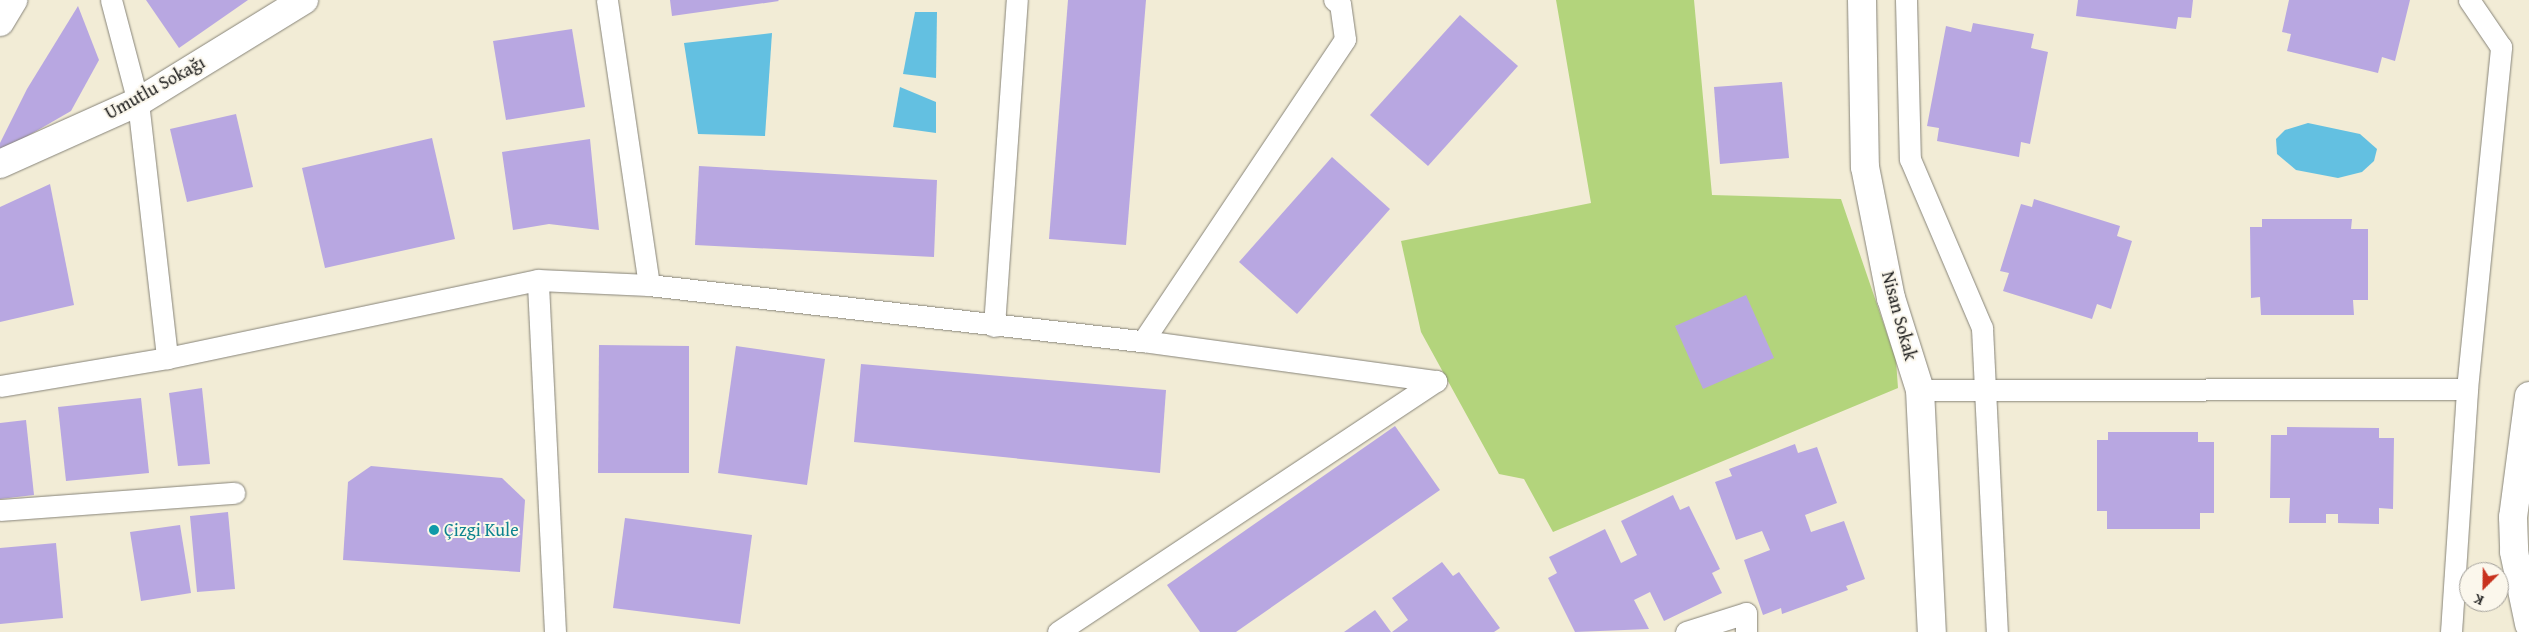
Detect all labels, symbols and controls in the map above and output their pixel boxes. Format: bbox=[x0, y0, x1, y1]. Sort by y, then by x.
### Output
street label: Umutlu Sokağı bbox=[101, 52, 209, 124]
street label: Nisan Sokak bbox=[1877, 269, 1921, 363]
place label: Çizgi Kule bbox=[444, 519, 519, 541]
marker: Çizgi Kule bbox=[428, 524, 440, 536]
north arrow bbox=[2459, 562, 2509, 612]
text: K bbox=[2471, 589, 2487, 611]

